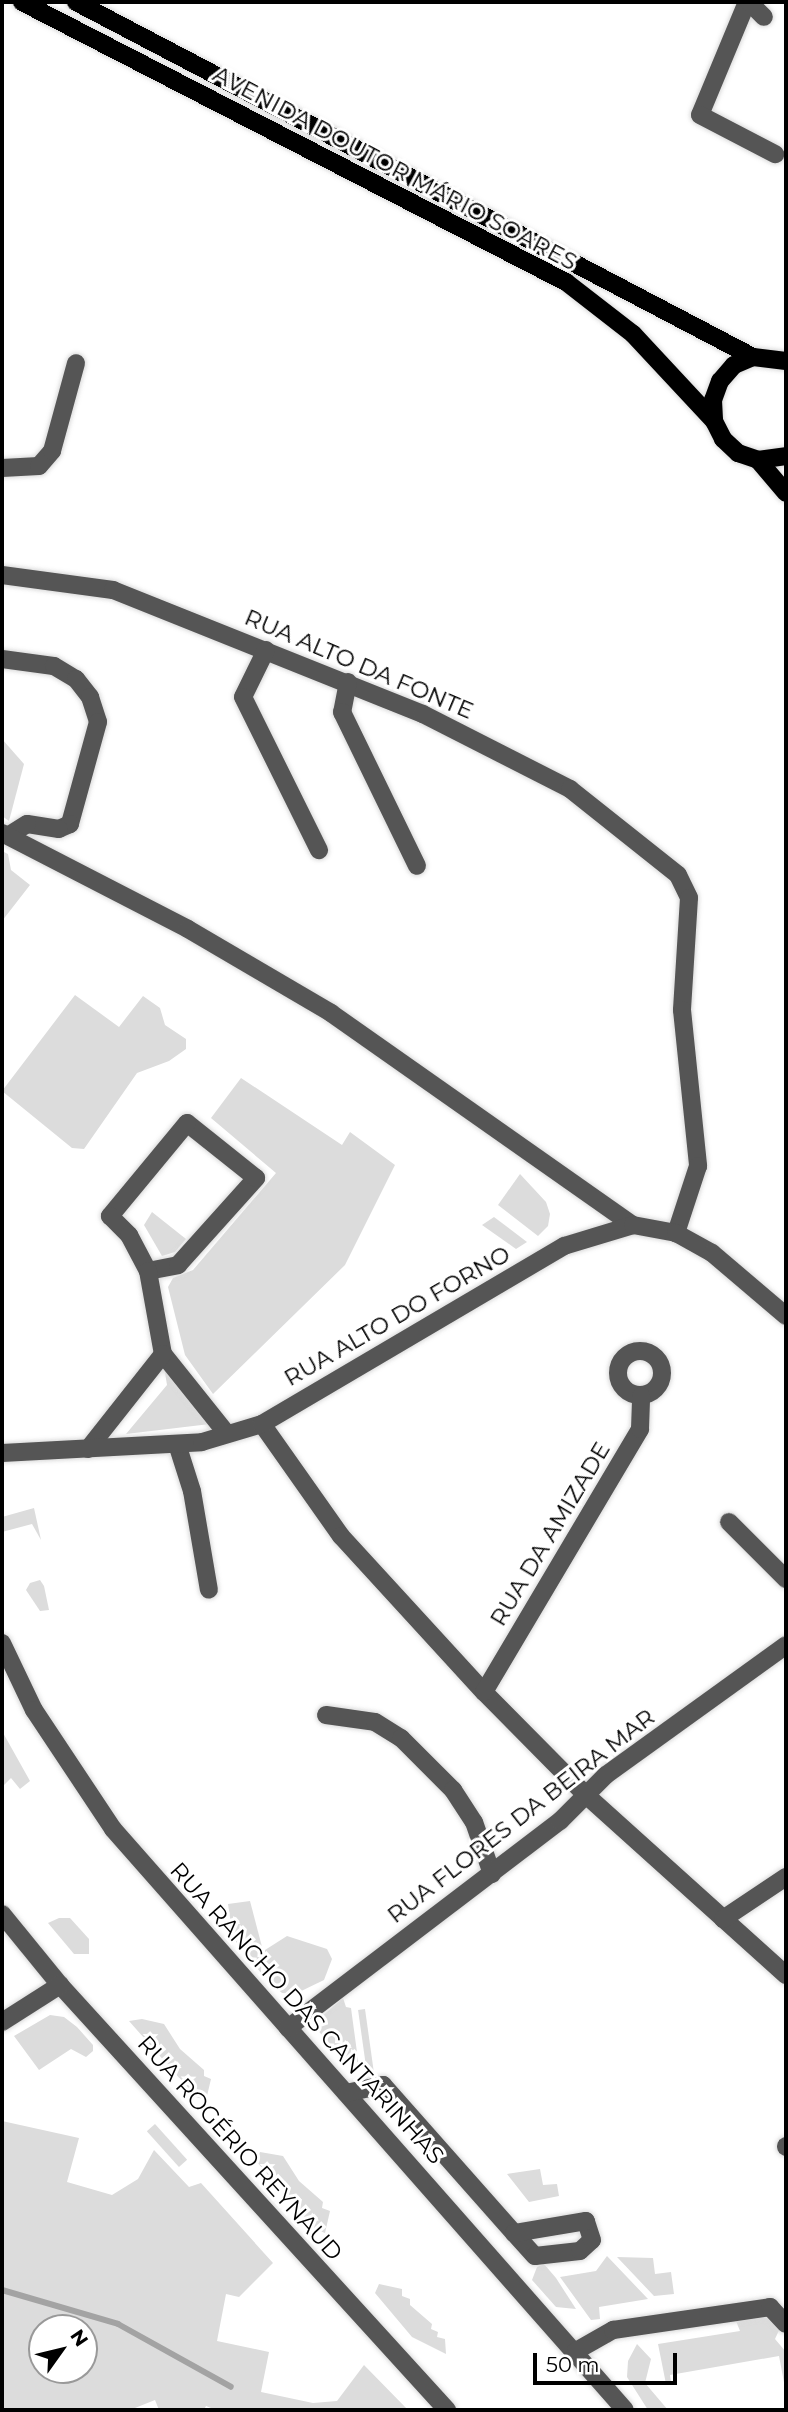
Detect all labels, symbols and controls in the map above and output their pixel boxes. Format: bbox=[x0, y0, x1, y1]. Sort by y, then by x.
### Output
street label: AVENIDA DOUTOR MÁRIO SOARES bbox=[208, 60, 582, 276]
street label: RUA ALTO DA FONTE bbox=[240, 603, 478, 725]
street label: RUA ALTO DO FORNO bbox=[279, 1240, 515, 1392]
street label: RUA DA AMIZADE bbox=[484, 1437, 616, 1631]
street label: RUA FLORES DA BEIRA MAR bbox=[382, 1703, 660, 1929]
street label: RUA RANCHO DAS CANTARINHAS bbox=[164, 1857, 450, 2169]
street label: RUA ROGÉRIO REYNAUD bbox=[132, 2030, 348, 2266]
north arrow bbox=[28, 2314, 98, 2384]
text: N bbox=[65, 2325, 93, 2351]
scale bar bbox=[536, 2338, 680, 2382]
text: 50 m bbox=[546, 2352, 600, 2377]

